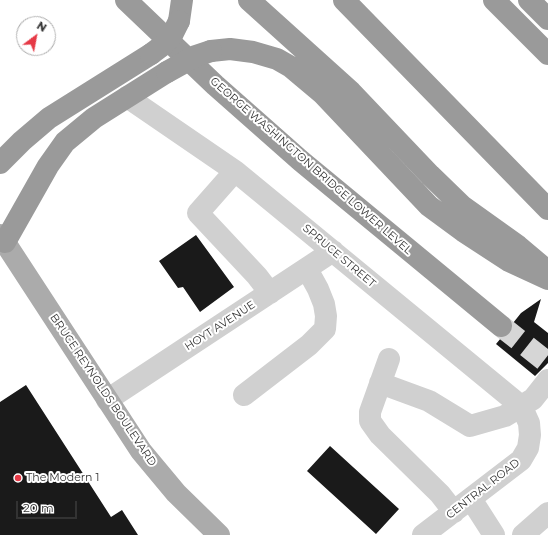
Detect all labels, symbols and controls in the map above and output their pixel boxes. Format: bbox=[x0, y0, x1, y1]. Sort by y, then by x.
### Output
north arrow bbox=[16, 16, 56, 56]
text: N bbox=[34, 18, 49, 35]
street label: GEORGE WASHINGTON BRIDGE LOWER LEVEL bbox=[207, 75, 415, 257]
street label: SPRUCE STREET bbox=[300, 222, 378, 290]
street label: HOYT AVENUE bbox=[182, 298, 258, 354]
street label: BRUCE REYNOLDS BOULEVARD bbox=[47, 311, 159, 469]
street label: CENTRAL ROAD bbox=[444, 456, 522, 522]
place label: The Modern 1 bbox=[26, 471, 99, 485]
marker: The Modern 1 bbox=[13, 473, 23, 483]
scale bar bbox=[18, 493, 79, 519]
text: 20 m bbox=[23, 500, 54, 515]

